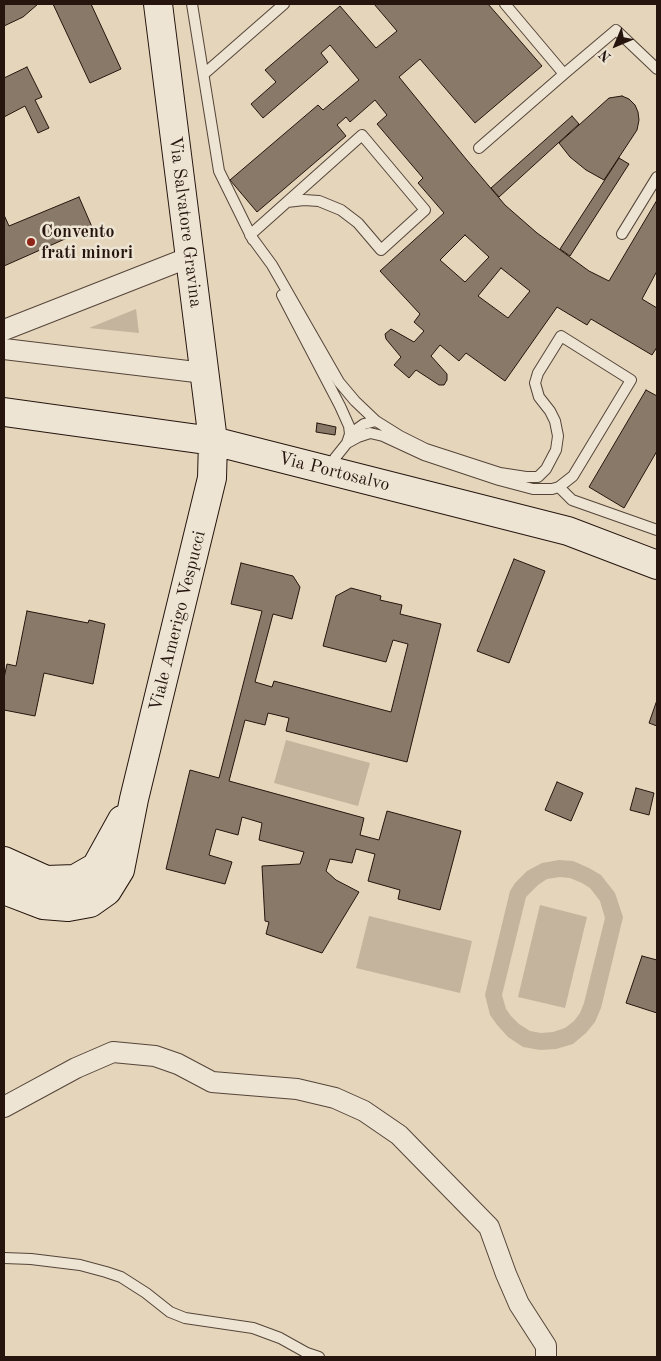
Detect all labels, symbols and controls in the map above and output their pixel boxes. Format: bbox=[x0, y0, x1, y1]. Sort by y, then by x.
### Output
north arrow bbox=[591, 20, 641, 70]
text: N bbox=[597, 47, 614, 64]
street label: Via Salvatore Gravina bbox=[164, 135, 206, 309]
place label: Convento frati minori bbox=[41, 221, 133, 264]
marker: Convento frati minori bbox=[25, 236, 37, 248]
street label: Via Portosalvo bbox=[276, 448, 392, 496]
street label: Viale Amerigo Vespucci bbox=[145, 529, 211, 713]

